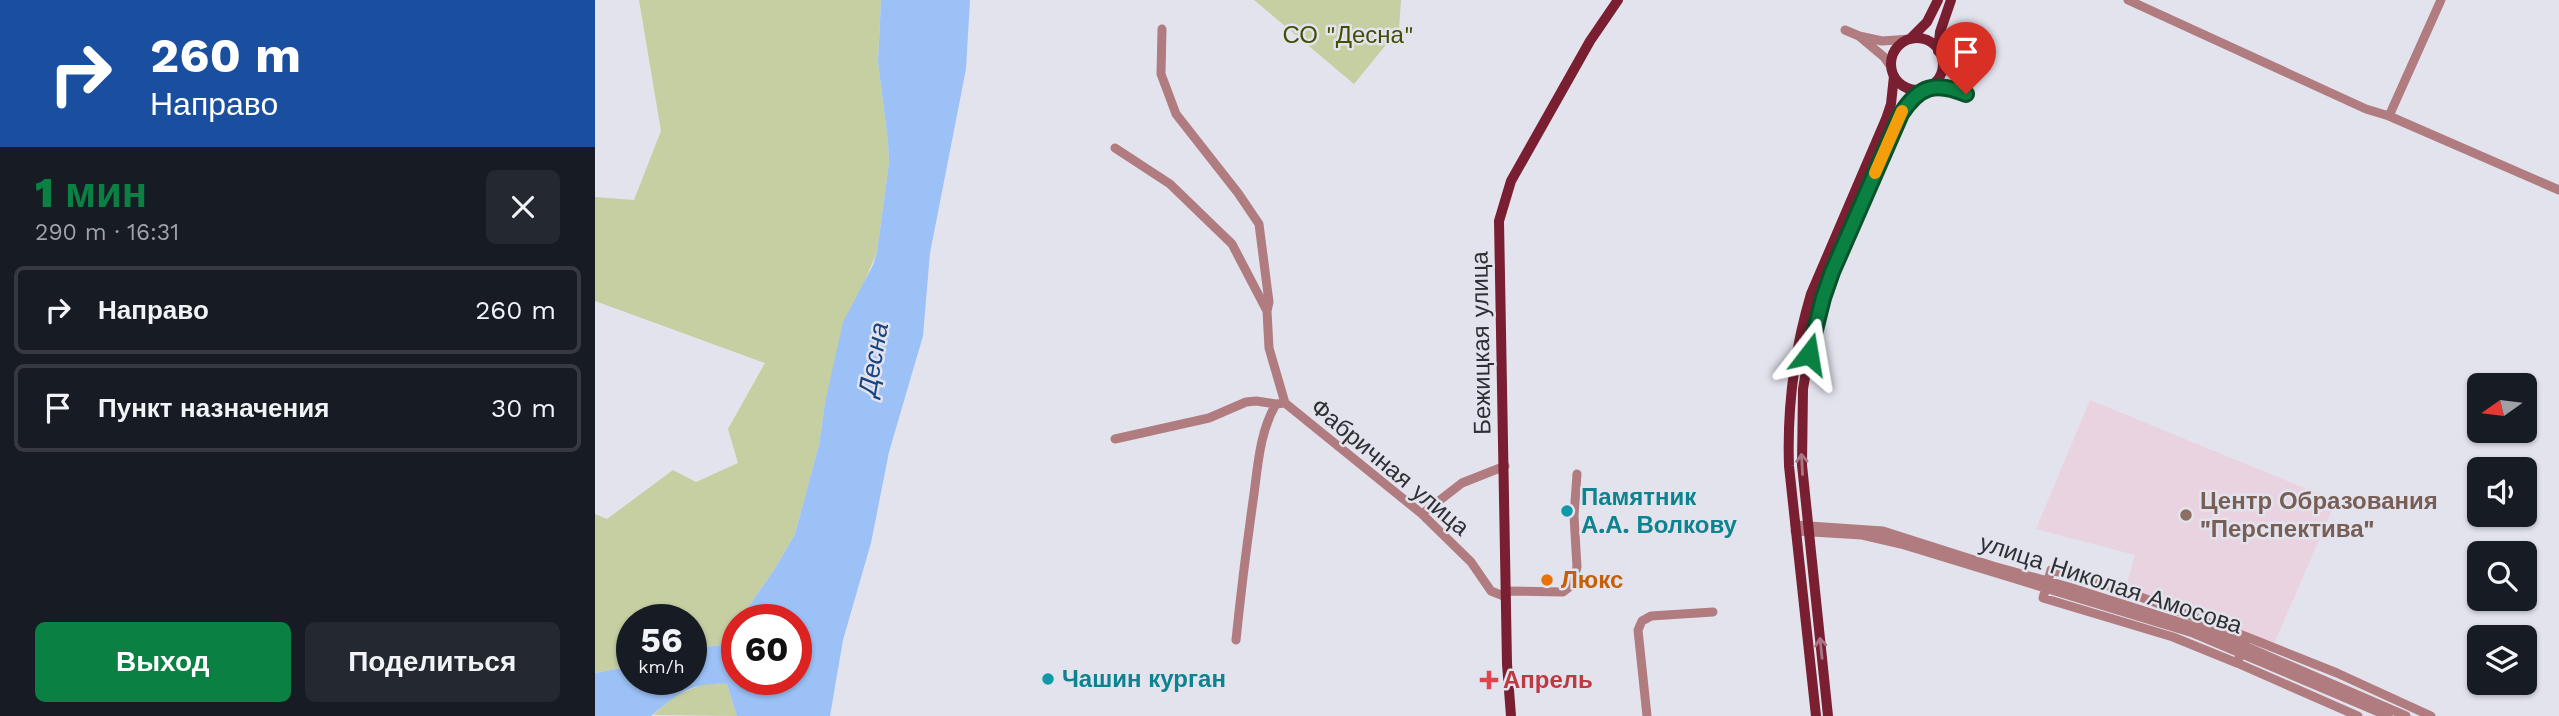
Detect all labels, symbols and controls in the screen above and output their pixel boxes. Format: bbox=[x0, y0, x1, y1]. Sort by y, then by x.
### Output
park label: СО "Десна" bbox=[1282, 21, 1414, 49]
pin bbox=[1936, 22, 1996, 94]
text: 260 m bbox=[150, 26, 301, 84]
icon: right bbox=[35, 28, 126, 119]
icon: arrive bbox=[1947, 33, 1985, 71]
text: Направо bbox=[150, 85, 278, 123]
text: 1 мин bbox=[35, 168, 147, 217]
button: close bbox=[486, 170, 560, 244]
text: 290 m · 16:31 bbox=[35, 219, 179, 246]
street label: Бежицкая улица bbox=[1465, 250, 1497, 435]
icon: right bbox=[39, 291, 77, 329]
text: Направо bbox=[98, 295, 209, 325]
text: 260 m bbox=[475, 295, 556, 325]
position arrow bbox=[1772, 317, 1846, 391]
water label: Десна bbox=[851, 320, 894, 401]
north arrow bbox=[2467, 373, 2537, 443]
map controls bbox=[2467, 373, 2537, 695]
icon: arrive bbox=[39, 389, 77, 427]
text: Пункт назначения bbox=[98, 393, 329, 423]
text: 30 m bbox=[491, 393, 556, 423]
street label: Фабричная улица bbox=[1305, 393, 1475, 542]
one-way arrow bbox=[1795, 453, 1808, 476]
button: sound bbox=[2467, 457, 2537, 527]
place label: Памятник А.А. Волкову bbox=[1581, 483, 1738, 539]
place label: Центр Образования "Перспектива" bbox=[2200, 487, 2438, 543]
marker: Памятник А.А. Волкову bbox=[1559, 503, 1575, 519]
marker: Центр Образования "Перспектива" bbox=[2178, 507, 2194, 523]
street label: улица Николая Амосова bbox=[1976, 528, 2246, 640]
button: search bbox=[2467, 541, 2537, 611]
place label: Люкс bbox=[1561, 566, 1623, 594]
marker: Люкс bbox=[1539, 572, 1555, 588]
speed limit sign: 60 bbox=[721, 604, 812, 695]
text: 56 bbox=[641, 619, 682, 661]
button: Выход bbox=[35, 622, 291, 702]
button: Поделиться bbox=[305, 622, 560, 702]
button: layers bbox=[2467, 625, 2537, 695]
one-way arrow bbox=[1814, 637, 1827, 660]
text: km/h bbox=[638, 656, 685, 677]
place label: Чашин курган bbox=[1062, 665, 1226, 693]
place label: Апрель bbox=[1503, 666, 1593, 694]
marker: Чашин курган bbox=[1040, 671, 1056, 687]
marker: Апрель bbox=[1481, 672, 1497, 688]

